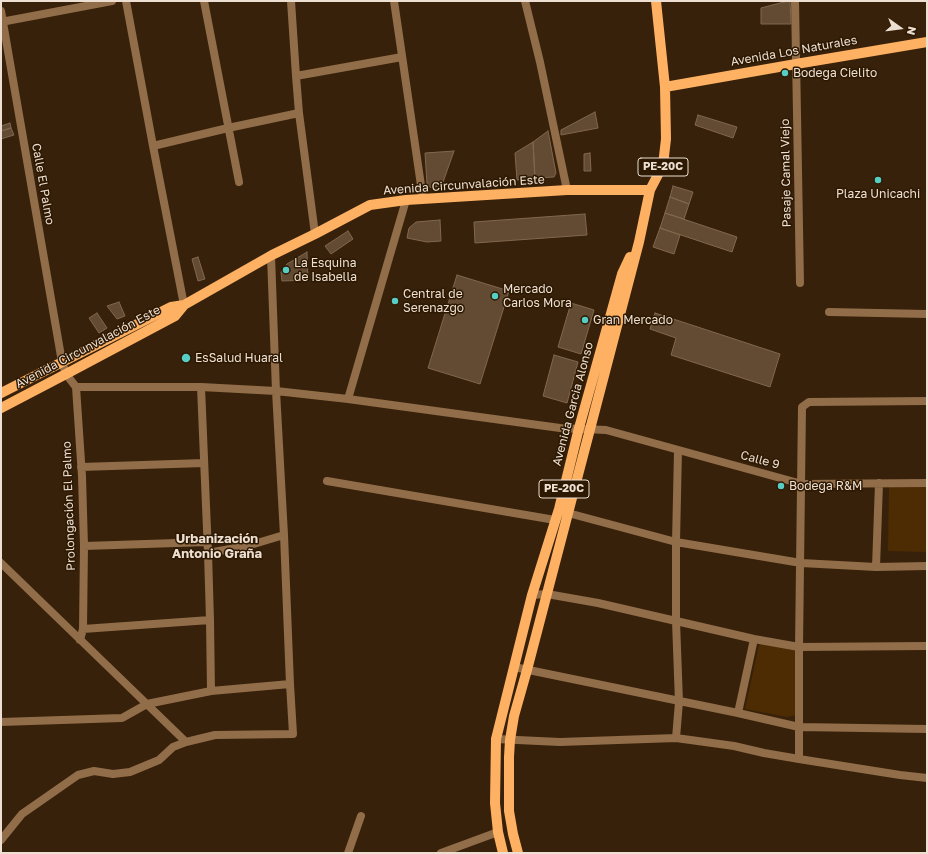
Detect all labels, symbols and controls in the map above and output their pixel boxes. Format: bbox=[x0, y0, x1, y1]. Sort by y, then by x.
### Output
north arrow bbox=[880, 8, 920, 48]
text: N bbox=[905, 25, 919, 37]
street label: Avenida Los Naturales bbox=[730, 33, 858, 69]
place label: Bodega Cielito bbox=[793, 66, 877, 80]
marker: Bodega Cielito bbox=[780, 68, 790, 78]
street label: Pasaje Camal Viejo bbox=[778, 119, 794, 227]
street label: Calle El Palmo bbox=[29, 142, 57, 226]
road number: PE-20C bbox=[638, 158, 688, 176]
street label: Avenida Circunvalación Este bbox=[383, 172, 545, 198]
marker: Plaza Unicachi bbox=[873, 175, 883, 185]
place label: Plaza Unicachi bbox=[836, 187, 920, 201]
place label: La Esquina de Isabella bbox=[294, 256, 357, 284]
marker: La Esquina de Isabella bbox=[281, 265, 291, 275]
place label: Mercado Carlos Mora bbox=[503, 282, 572, 310]
place label: Central de Serenazgo bbox=[403, 287, 464, 315]
marker: Mercado Carlos Mora bbox=[490, 291, 500, 301]
marker: Central de Serenazgo bbox=[390, 296, 400, 306]
street label: Avenida Circunvalación Este bbox=[13, 303, 163, 391]
place label: Gran Mercado bbox=[593, 313, 673, 327]
marker: Gran Mercado bbox=[580, 315, 590, 325]
street label: Avenida Garcia Alonso bbox=[550, 341, 596, 467]
place label: EsSalud Huaral bbox=[195, 351, 283, 365]
marker: EsSalud Huaral bbox=[180, 352, 192, 364]
street label: Prolongación El Palmo bbox=[60, 441, 78, 571]
street label: Calle 9 bbox=[739, 448, 781, 472]
place label: Bodega R&M bbox=[789, 479, 862, 493]
road number: PE-20C bbox=[539, 480, 589, 498]
marker: Bodega R&M bbox=[776, 481, 786, 491]
district label: Urbanización Antonio Graña bbox=[172, 531, 262, 562]

